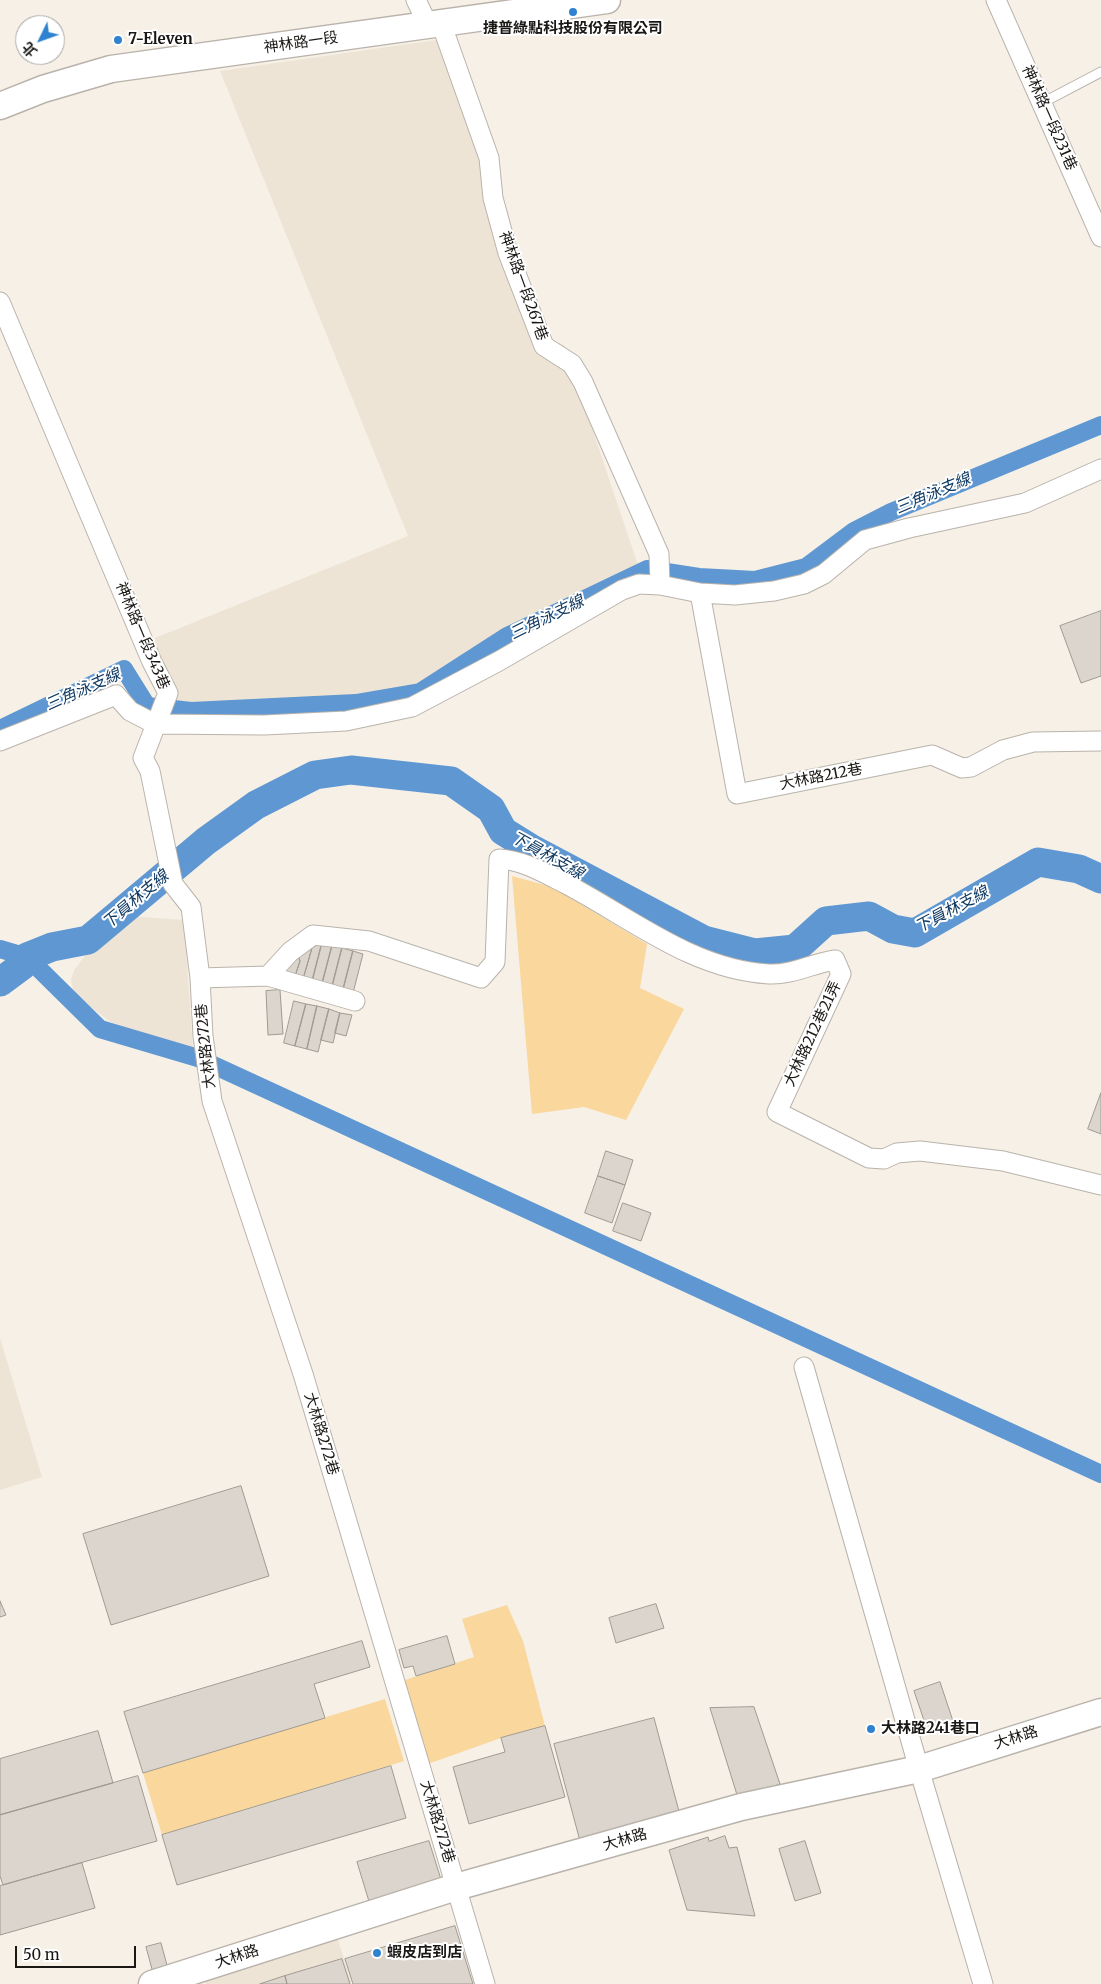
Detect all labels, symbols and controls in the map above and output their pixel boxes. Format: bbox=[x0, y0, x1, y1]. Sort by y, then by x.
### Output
marker: 捷普綠點科技股份有限公司 bbox=[567, 6, 579, 18]
north arrow bbox=[15, 15, 65, 65]
place label: 捷普綠點科技股份有限公司 bbox=[483, 20, 663, 38]
street label: 神林路一段 bbox=[263, 29, 339, 57]
place label: 7-Eleven bbox=[128, 31, 193, 49]
marker: 7-Eleven bbox=[112, 34, 124, 46]
text: 北 bbox=[18, 38, 41, 61]
street label: 神林路一段231巷 bbox=[1018, 63, 1080, 173]
street label: 神林路一段267巷 bbox=[495, 229, 551, 343]
water label: 三角泳支線 bbox=[892, 470, 974, 518]
street label: 神林路一段343巷 bbox=[111, 580, 173, 692]
water label: 三角泳支線 bbox=[507, 592, 587, 644]
water label: 三角泳支線 bbox=[43, 665, 123, 715]
street label: 大林路212巷 bbox=[778, 760, 864, 794]
water label: 下員林支線 bbox=[507, 828, 587, 884]
water label: 下員林支線 bbox=[99, 867, 173, 933]
water label: 下員林支線 bbox=[912, 883, 992, 937]
street label: 大林路212巷21弄 bbox=[781, 978, 845, 1090]
street label: 大林路272巷 bbox=[193, 1002, 219, 1090]
street label: 大林路272巷 bbox=[300, 1390, 342, 1478]
place label: 大林路241巷口 bbox=[881, 1720, 980, 1738]
marker: 大林路241巷口 bbox=[865, 1723, 877, 1735]
street label: 大林路 bbox=[992, 1723, 1040, 1753]
street label: 大林路272巷 bbox=[416, 1778, 458, 1866]
street label: 大林路 bbox=[601, 1825, 649, 1855]
scale bar bbox=[18, 1936, 139, 1968]
street label: 大林路 bbox=[213, 1941, 261, 1973]
place label: 蝦皮店到店 bbox=[387, 1944, 462, 1962]
text: 50 m bbox=[23, 1945, 60, 1964]
marker: 蝦皮店到店 bbox=[371, 1947, 383, 1959]

